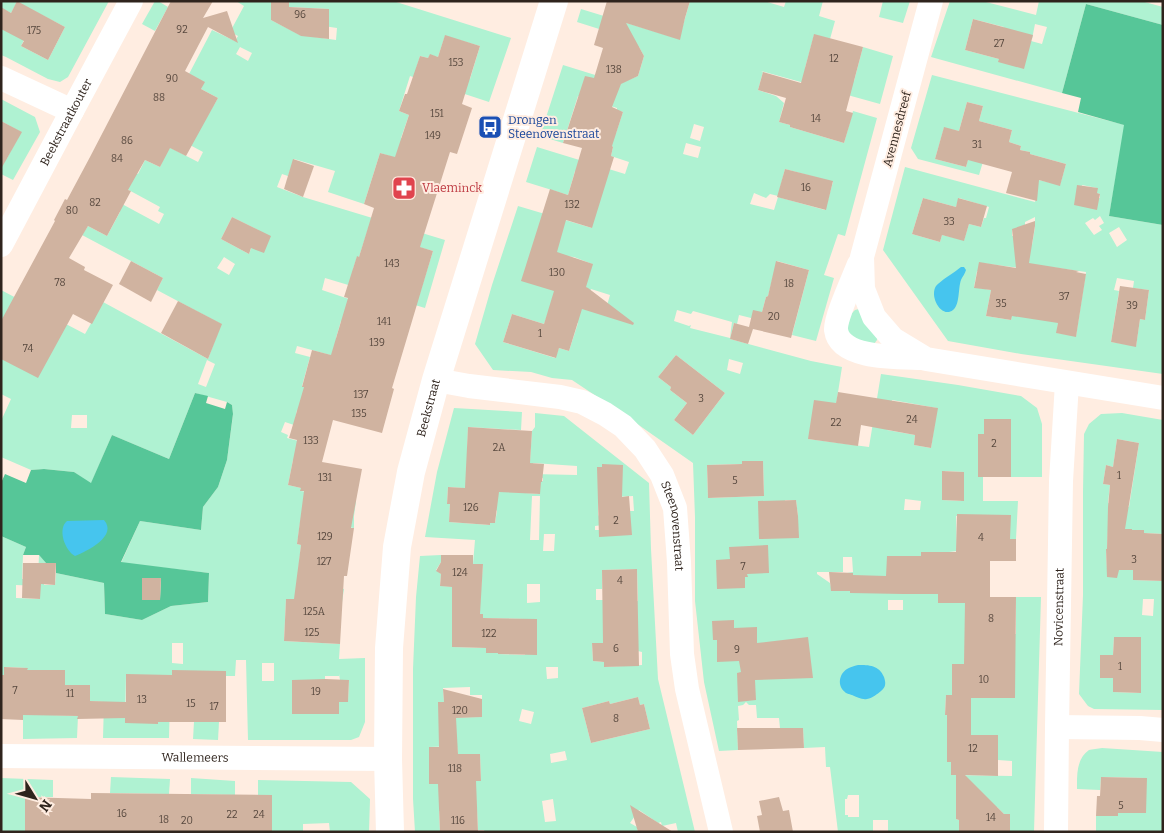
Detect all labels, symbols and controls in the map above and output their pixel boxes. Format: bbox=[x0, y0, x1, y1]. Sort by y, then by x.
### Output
house number: 96 bbox=[294, 9, 306, 21]
house number: 92 bbox=[176, 24, 188, 36]
house number: 175 bbox=[27, 25, 41, 37]
house number: 27 bbox=[994, 38, 1004, 50]
house number: 12 bbox=[829, 53, 839, 65]
house number: 153 bbox=[449, 57, 464, 69]
house number: 138 bbox=[606, 64, 622, 76]
house number: 90 bbox=[166, 73, 178, 85]
street label: Beekstraatkouter bbox=[37, 76, 95, 168]
street label: Avennesdreef bbox=[880, 89, 914, 168]
house number: 88 bbox=[153, 92, 165, 104]
house number: 151 bbox=[430, 108, 444, 120]
place label: Drongen Steenovenstraat bbox=[508, 113, 600, 141]
house number: 14 bbox=[811, 113, 821, 125]
bus stop icon: Drongen Steenovenstraat bbox=[477, 114, 503, 140]
house number: 149 bbox=[425, 130, 441, 142]
house number: 86 bbox=[121, 135, 133, 147]
house number: 31 bbox=[972, 139, 982, 151]
house number: 84 bbox=[111, 153, 123, 165]
pharmacy icon: Vlaeminck bbox=[391, 175, 417, 201]
place label: Vlaeminck bbox=[422, 181, 482, 195]
house number: 16 bbox=[801, 182, 811, 194]
house number: 82 bbox=[89, 197, 101, 209]
house number: 132 bbox=[564, 199, 580, 211]
house number: 80 bbox=[66, 205, 78, 217]
house number: 33 bbox=[943, 216, 955, 228]
house number: 143 bbox=[384, 258, 400, 270]
house number: 130 bbox=[549, 267, 565, 279]
house number: 78 bbox=[55, 277, 65, 289]
house number: 18 bbox=[784, 278, 794, 290]
house number: 37 bbox=[1059, 291, 1069, 303]
house number: 35 bbox=[995, 298, 1007, 310]
house number: 39 bbox=[1126, 300, 1138, 312]
house number: 20 bbox=[768, 311, 780, 323]
house number: 141 bbox=[377, 316, 391, 328]
house number: 1 bbox=[538, 328, 542, 340]
house number: 139 bbox=[369, 337, 385, 349]
house number: 74 bbox=[23, 343, 34, 355]
street label: Beekstraat bbox=[414, 377, 443, 439]
house number: 137 bbox=[354, 389, 368, 401]
house number: 3 bbox=[698, 393, 704, 405]
house number: 135 bbox=[351, 408, 367, 420]
house number: 24 bbox=[906, 414, 918, 426]
house number: 22 bbox=[831, 417, 841, 429]
house number: 133 bbox=[303, 435, 319, 447]
house number: 2 bbox=[991, 438, 997, 450]
house number: 2A bbox=[493, 442, 506, 454]
house number: 1 bbox=[1117, 470, 1121, 482]
house number: 131 bbox=[318, 472, 332, 484]
house number: 5 bbox=[732, 475, 738, 487]
street label: Steenovenstraat bbox=[658, 479, 686, 572]
house number: 126 bbox=[463, 502, 479, 514]
house number: 2 bbox=[613, 515, 619, 527]
house number: 129 bbox=[317, 531, 333, 543]
house number: 4 bbox=[978, 532, 984, 544]
house number: 3 bbox=[1131, 554, 1137, 566]
house number: 127 bbox=[317, 556, 331, 568]
house number: 7 bbox=[740, 561, 746, 573]
house number: 124 bbox=[452, 567, 468, 579]
street label: Novicenstraat bbox=[1051, 567, 1067, 646]
house number: 4 bbox=[617, 575, 623, 587]
house number: 125A bbox=[303, 606, 326, 618]
house number: 8 bbox=[988, 613, 994, 625]
house number: 125 bbox=[305, 627, 319, 639]
house number: 122 bbox=[482, 628, 496, 640]
house number: 6 bbox=[613, 643, 619, 655]
house number: 9 bbox=[734, 644, 740, 656]
house number: 1 bbox=[1118, 661, 1122, 673]
house number: 10 bbox=[979, 674, 989, 686]
house number: 7 bbox=[12, 685, 18, 697]
house number: 19 bbox=[311, 686, 321, 698]
house number: 11 bbox=[66, 688, 74, 700]
house number: 13 bbox=[137, 694, 147, 706]
house number: 15 bbox=[186, 698, 196, 710]
house number: 17 bbox=[210, 701, 218, 713]
house number: 120 bbox=[452, 705, 468, 717]
house number: 8 bbox=[613, 713, 619, 725]
house number: 12 bbox=[968, 743, 978, 755]
street label: Wallemeers bbox=[161, 750, 229, 765]
house number: 118 bbox=[448, 763, 462, 775]
north arrow bbox=[10, 773, 60, 823]
text: N bbox=[35, 796, 55, 815]
house number: 5 bbox=[1118, 800, 1124, 812]
house number: 16 bbox=[117, 808, 127, 820]
house number: 22 bbox=[227, 809, 237, 821]
house number: 24 bbox=[253, 809, 265, 821]
house number: 14 bbox=[986, 812, 996, 824]
house number: 18 bbox=[159, 814, 169, 826]
house number: 20 bbox=[181, 815, 193, 827]
house number: 116 bbox=[451, 815, 465, 827]

